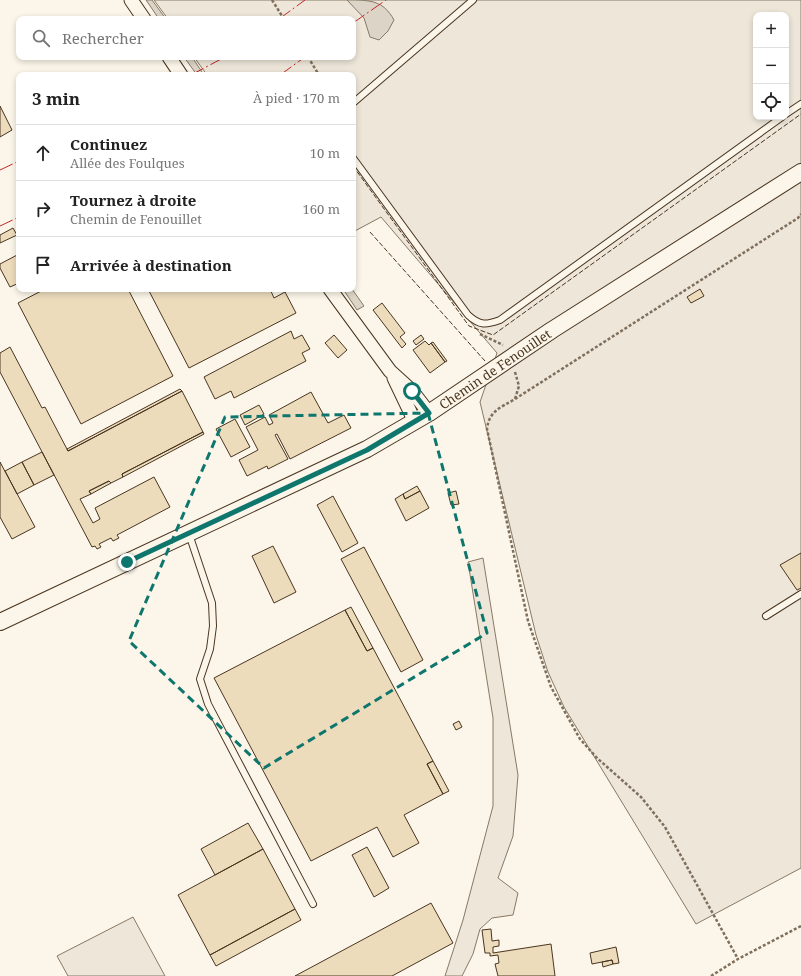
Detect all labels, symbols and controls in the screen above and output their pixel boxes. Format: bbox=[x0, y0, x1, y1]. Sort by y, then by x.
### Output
map controls bbox=[753, 12, 789, 120]
button: + bbox=[753, 12, 789, 48]
search box bbox=[16, 16, 356, 60]
icon: search bbox=[30, 27, 52, 49]
text: Rechercher bbox=[62, 28, 144, 48]
button: − bbox=[753, 48, 789, 84]
button: locate bbox=[753, 84, 789, 120]
text: 3 min bbox=[32, 87, 80, 110]
text: À pied · 170 m bbox=[253, 89, 340, 107]
text: Continuez bbox=[70, 134, 147, 154]
icon: ahead bbox=[32, 142, 54, 164]
text: 10 m bbox=[310, 144, 340, 162]
text: Allée des Foulques bbox=[70, 154, 185, 172]
text: Tournez à droite bbox=[70, 190, 196, 210]
icon: right bbox=[32, 198, 54, 220]
text: 160 m bbox=[303, 200, 340, 218]
text: Chemin de Fenouillet bbox=[70, 210, 202, 228]
icon: arrive bbox=[32, 254, 54, 276]
text: Arrivée à destination bbox=[70, 255, 232, 275]
street label: Chemin de Fenouillet bbox=[435, 324, 555, 413]
route start bbox=[403, 382, 421, 400]
route end bbox=[118, 553, 136, 571]

